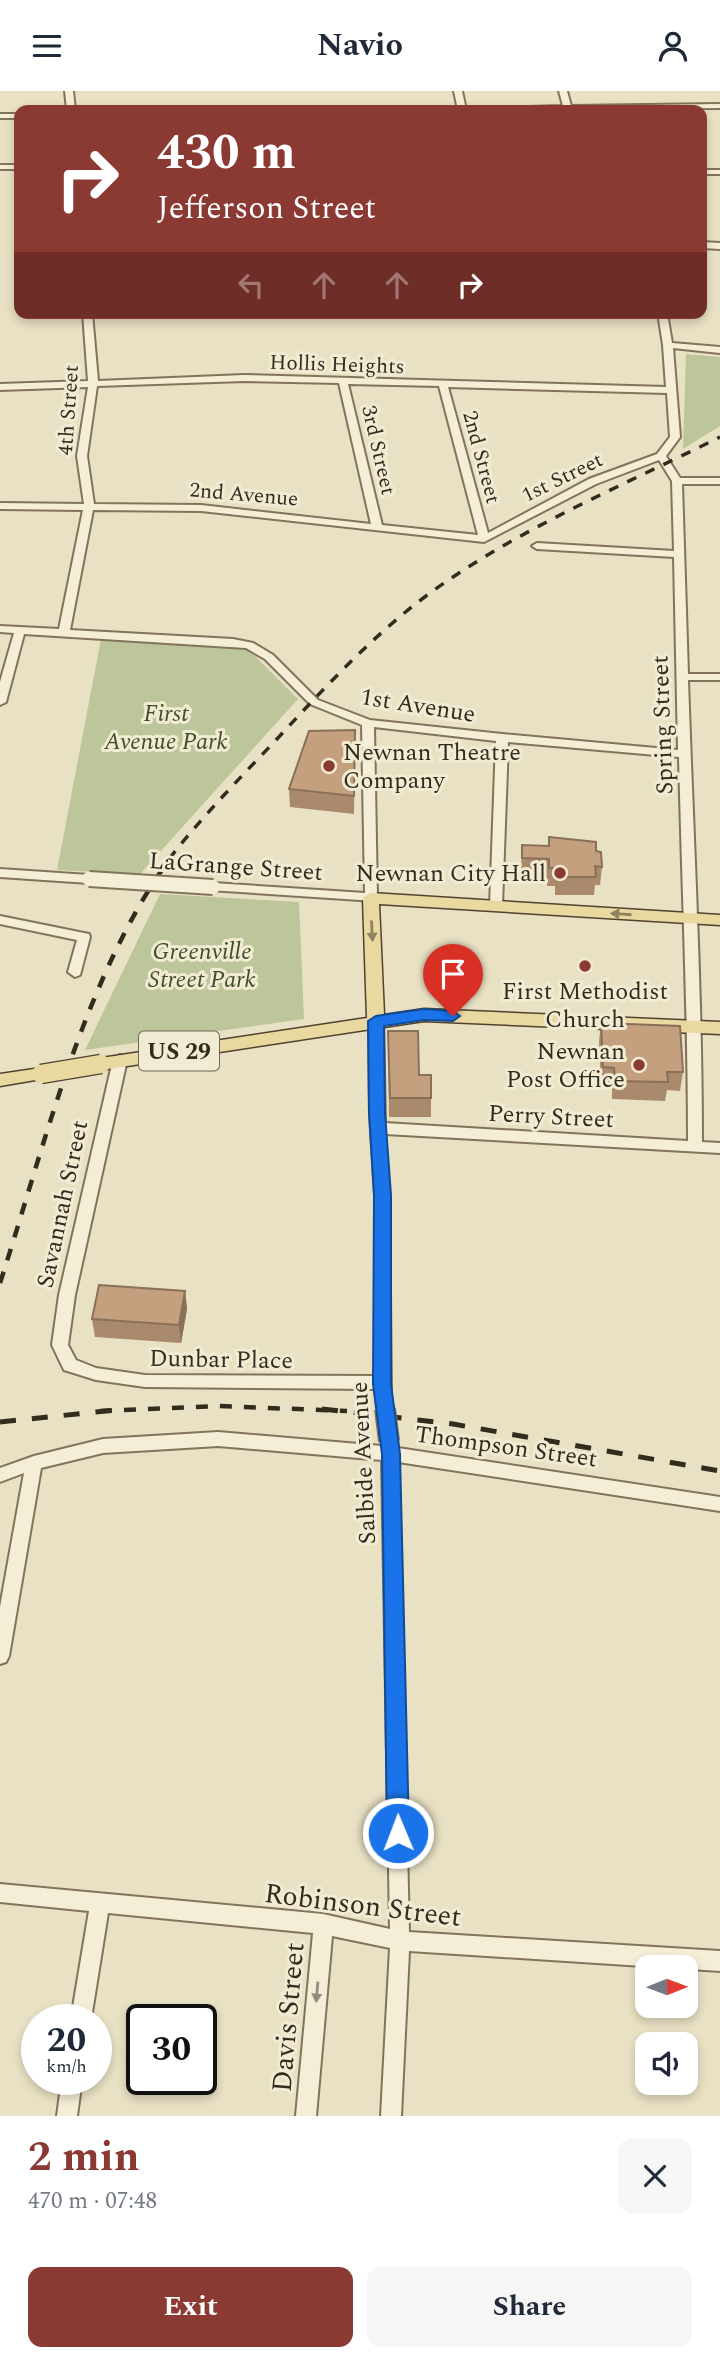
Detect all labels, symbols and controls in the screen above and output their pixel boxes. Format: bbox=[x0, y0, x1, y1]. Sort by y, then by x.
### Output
text: Navio bbox=[317, 21, 403, 70]
icon: menu bbox=[28, 27, 66, 65]
icon: person bbox=[654, 27, 692, 65]
text: 430 m bbox=[157, 116, 296, 191]
icon: right bbox=[42, 133, 133, 224]
text: Jefferson Street bbox=[157, 184, 376, 233]
icon: left bbox=[232, 266, 270, 304]
icon: ahead bbox=[305, 266, 343, 304]
icon: ahead bbox=[378, 266, 416, 304]
icon: right bbox=[451, 266, 489, 304]
street label: Hollis Heights bbox=[269, 347, 405, 383]
street label: 4th Street bbox=[50, 364, 88, 456]
street label: 3rd Street bbox=[352, 402, 404, 498]
street label: 2nd Street bbox=[453, 407, 509, 507]
street label: 1st Street bbox=[516, 444, 609, 511]
street label: 2nd Avenue bbox=[188, 474, 300, 516]
street label: Spring Street bbox=[643, 655, 683, 795]
street label: 1st Avenue bbox=[358, 679, 478, 733]
park label: First Avenue Park bbox=[103, 696, 228, 760]
place label: Newnan Theatre Company bbox=[343, 735, 521, 799]
marker: Newnan Theatre Company bbox=[321, 758, 337, 774]
street label: LaGrange Street bbox=[148, 843, 324, 891]
place label: Newnan City Hall bbox=[355, 856, 546, 892]
marker: Newnan City Hall bbox=[552, 865, 568, 881]
one-way arrow bbox=[610, 908, 632, 919]
one-way arrow bbox=[367, 920, 378, 942]
park label: Greenville Street Park bbox=[148, 934, 256, 998]
pin bbox=[423, 944, 483, 1016]
icon: arrive bbox=[434, 955, 472, 993]
marker: First Methodist Church bbox=[577, 958, 593, 974]
place label: First Methodist Church bbox=[502, 974, 668, 1038]
road number: US 29 bbox=[139, 1031, 219, 1070]
place label: Newnan Post Office bbox=[506, 1034, 625, 1098]
marker: Newnan Post Office bbox=[631, 1057, 647, 1073]
street label: Perry Street bbox=[487, 1096, 615, 1138]
street label: Savannah Street bbox=[28, 1117, 98, 1291]
street label: Dunbar Place bbox=[149, 1341, 293, 1379]
street label: Salbide Avenue bbox=[342, 1381, 386, 1545]
street label: Thompson Street bbox=[412, 1416, 599, 1478]
position arrow bbox=[361, 1796, 435, 1870]
street label: Robinson Street bbox=[262, 1872, 464, 1939]
street label: Davis Street bbox=[261, 1940, 316, 2094]
north arrow bbox=[635, 1955, 698, 2018]
map controls bbox=[635, 1955, 698, 2095]
one-way arrow bbox=[311, 1981, 322, 2003]
speed limit sign: 30 bbox=[126, 2004, 217, 2095]
text: 20 bbox=[47, 2014, 86, 2067]
button: sound bbox=[635, 2032, 698, 2095]
text: km/h bbox=[46, 2053, 87, 2080]
text: 2 min bbox=[28, 2126, 140, 2189]
button: close bbox=[618, 2139, 692, 2213]
text: 470 m · 07:48 bbox=[28, 2184, 157, 2219]
button: Exit bbox=[28, 2267, 353, 2347]
button: Share bbox=[367, 2267, 692, 2347]

